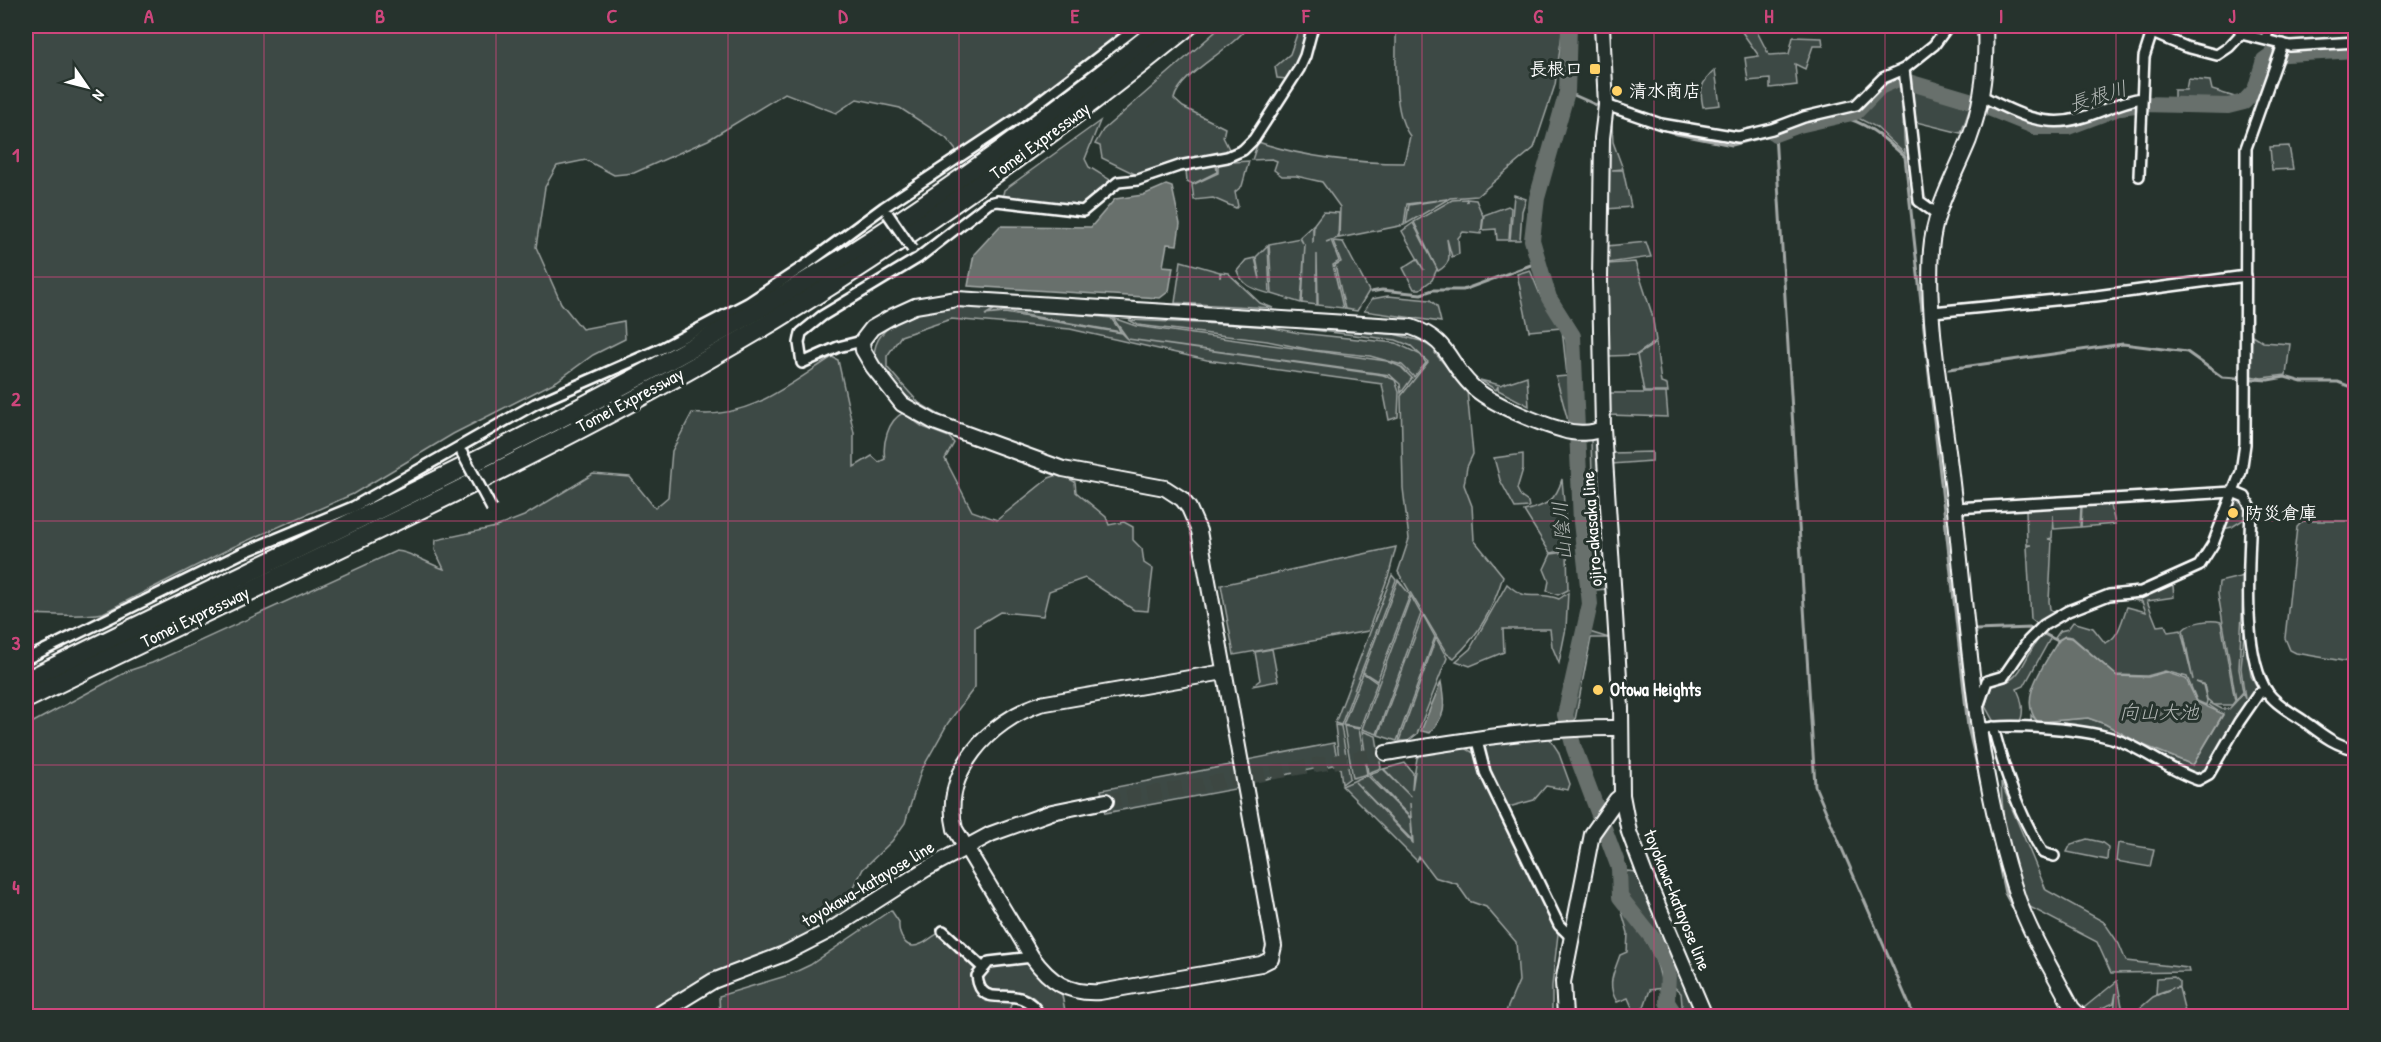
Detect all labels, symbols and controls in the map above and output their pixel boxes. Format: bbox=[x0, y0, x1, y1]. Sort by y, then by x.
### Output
text: A bbox=[144, 2, 154, 29]
text: B bbox=[375, 2, 385, 29]
text: C bbox=[607, 2, 618, 29]
text: D bbox=[838, 2, 848, 29]
text: E bbox=[1071, 2, 1080, 29]
text: F bbox=[1301, 2, 1311, 29]
text: G bbox=[1533, 2, 1543, 29]
text: H bbox=[1764, 2, 1774, 29]
text: I bbox=[1999, 2, 2003, 29]
text: J bbox=[2228, 2, 2236, 29]
place label: 長根口 bbox=[1529, 56, 1583, 81]
north arrow bbox=[57, 57, 117, 117]
marker: 長根口 bbox=[1588, 62, 1602, 76]
water label: 長根川 bbox=[2065, 74, 2130, 117]
place label: 清水商店 bbox=[1629, 78, 1701, 103]
marker: 清水商店 bbox=[1610, 84, 1624, 98]
text: N bbox=[88, 86, 111, 106]
street label: Tomei Expressway bbox=[985, 96, 1095, 185]
text: 1 bbox=[12, 141, 20, 168]
street label: Tomei Expressway bbox=[572, 361, 688, 438]
text: 2 bbox=[11, 385, 21, 412]
street label: ojiro-akasaka line bbox=[1575, 471, 1608, 587]
water label: 山陰川 bbox=[1545, 500, 1578, 562]
place label: 防災倉庫 bbox=[2245, 500, 2317, 525]
marker: 防災倉庫 bbox=[2226, 506, 2240, 520]
street label: Tomei Expressway bbox=[136, 579, 254, 654]
text: 3 bbox=[12, 629, 21, 656]
place label: Otowa Heights bbox=[1610, 677, 1701, 703]
marker: Otowa Heights bbox=[1591, 683, 1605, 697]
water label: 向山大池 bbox=[2119, 698, 2200, 725]
street label: toyokawa-katayose line bbox=[1638, 825, 1717, 974]
street label: toyokawa-katayose line bbox=[797, 834, 939, 933]
text: 4 bbox=[12, 873, 20, 900]

